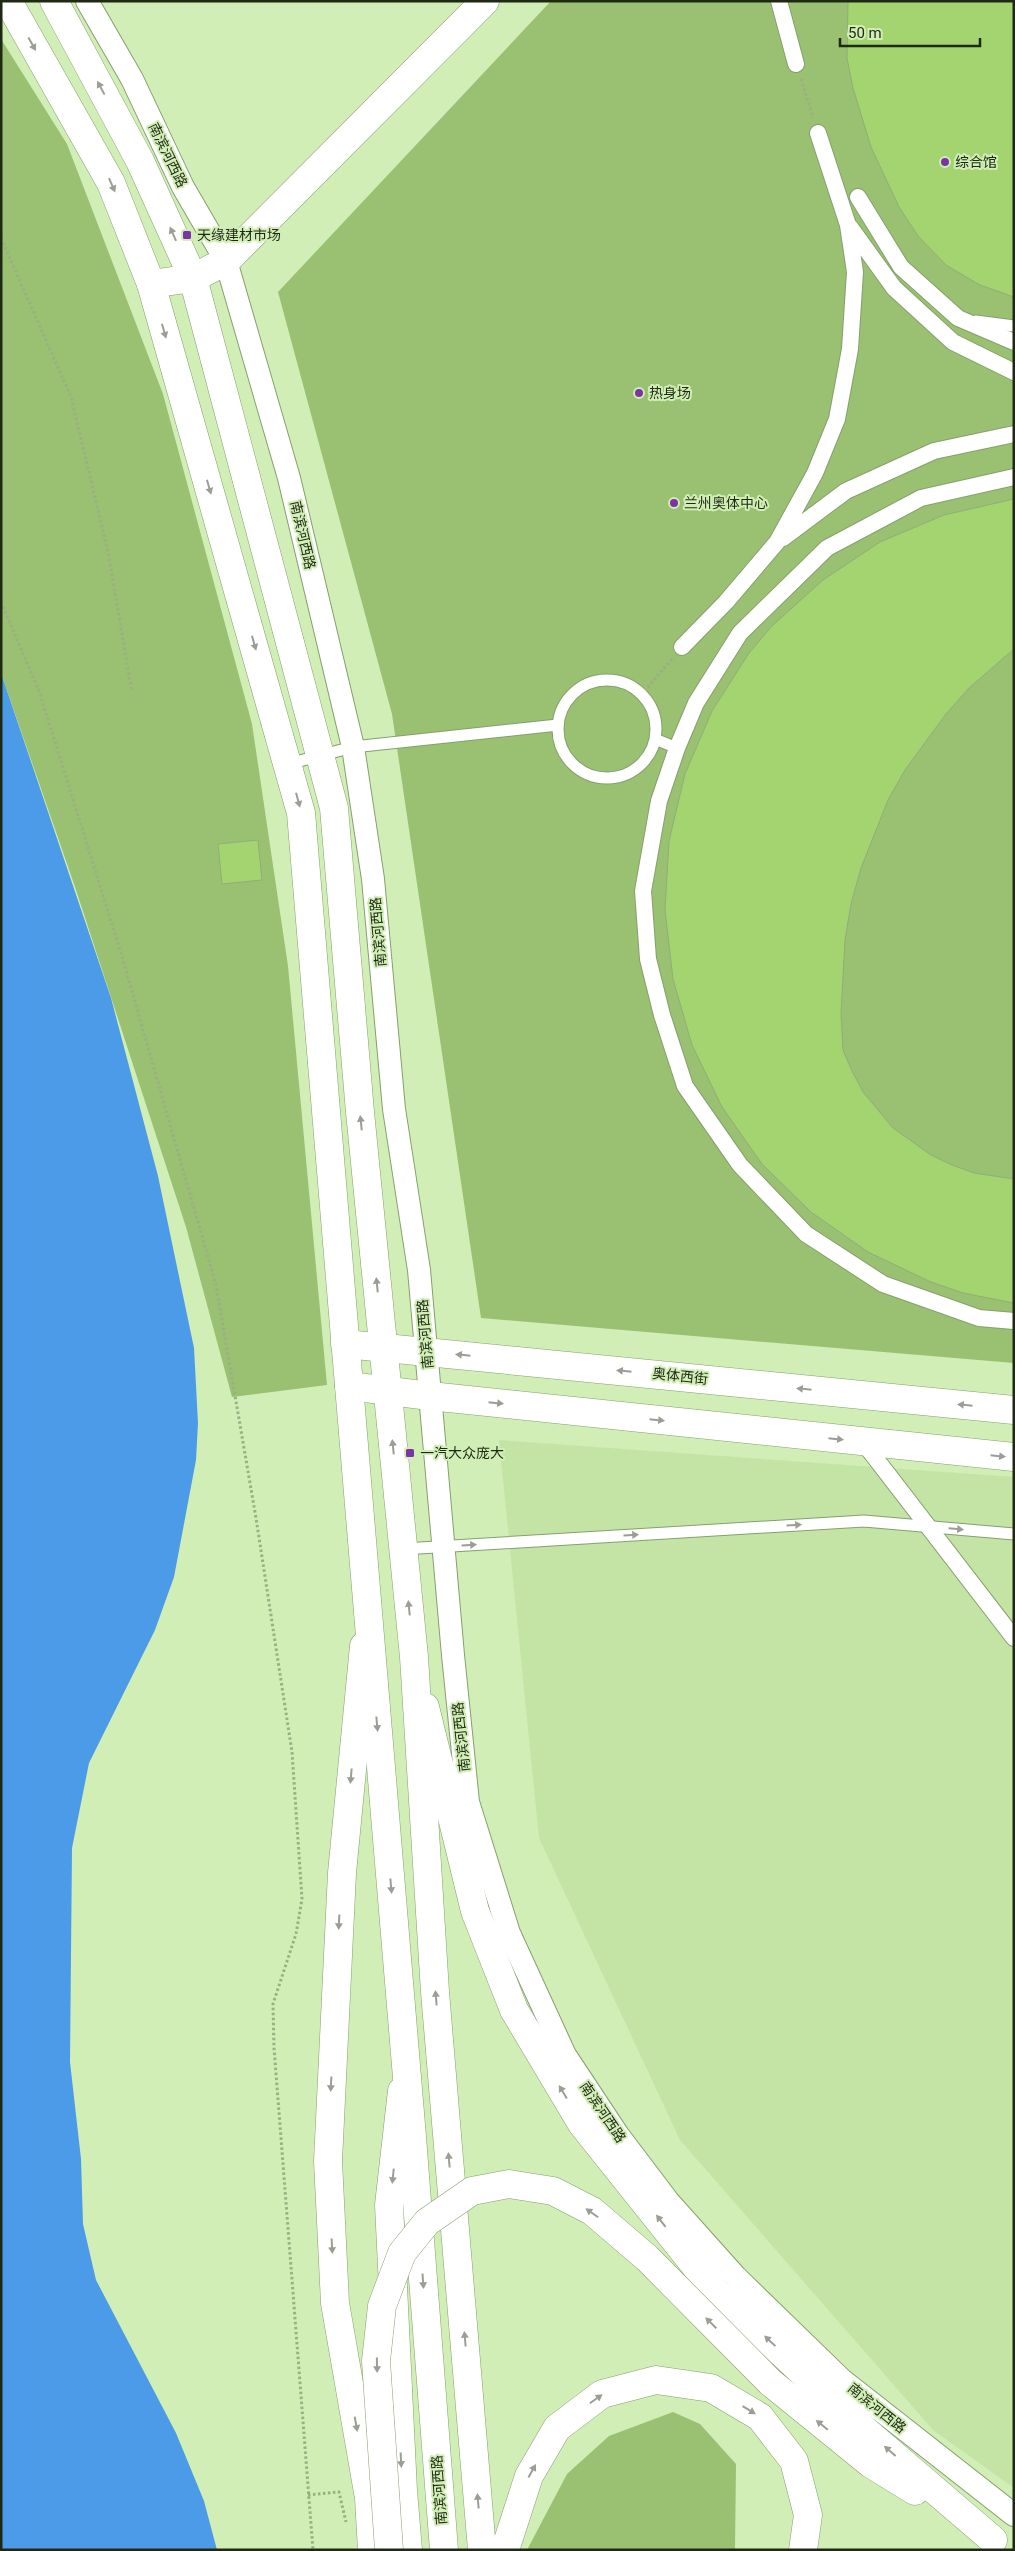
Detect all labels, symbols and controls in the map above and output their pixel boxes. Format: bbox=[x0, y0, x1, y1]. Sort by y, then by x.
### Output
scale bar bbox=[840, 15, 980, 47]
text: 50 m bbox=[848, 24, 882, 42]
one-way arrow bbox=[28, 37, 37, 50]
one-way arrow bbox=[97, 81, 105, 95]
street label: 南滨河西路 bbox=[145, 120, 191, 190]
place label: 综合馆 bbox=[955, 154, 997, 170]
marker: 综合馆 bbox=[939, 156, 951, 168]
one-way arrow bbox=[107, 178, 116, 193]
one-way arrow bbox=[169, 226, 178, 241]
place label: 天缘建材市场 bbox=[197, 227, 281, 243]
marker: 天缘建材市场 bbox=[181, 229, 193, 241]
one-way arrow bbox=[161, 323, 169, 338]
place label: 热身场 bbox=[649, 385, 691, 401]
marker: 热身场 bbox=[633, 387, 645, 399]
one-way arrow bbox=[205, 480, 213, 495]
place label: 兰州奥体中心 bbox=[684, 495, 768, 511]
marker: 兰州奥体中心 bbox=[668, 497, 680, 509]
street label: 南滨河西路 bbox=[287, 499, 319, 571]
one-way arrow bbox=[250, 636, 258, 651]
one-way arrow bbox=[294, 792, 302, 807]
street label: 南滨河西路 bbox=[367, 896, 389, 968]
one-way arrow bbox=[357, 1115, 365, 1131]
one-way arrow bbox=[373, 1277, 381, 1293]
street label: 南滨河西路 bbox=[414, 1298, 436, 1370]
one-way arrow bbox=[454, 1351, 470, 1359]
street label: 奥体西街 bbox=[651, 1365, 709, 1387]
one-way arrow bbox=[616, 1367, 632, 1375]
one-way arrow bbox=[795, 1385, 811, 1393]
one-way arrow bbox=[488, 1399, 504, 1407]
one-way arrow bbox=[957, 1401, 973, 1409]
one-way arrow bbox=[650, 1416, 666, 1424]
one-way arrow bbox=[829, 1435, 845, 1443]
one-way arrow bbox=[388, 1438, 396, 1454]
place label: 一汽大众庞大 bbox=[420, 1445, 504, 1461]
marker: 一汽大众庞大 bbox=[404, 1447, 416, 1459]
one-way arrow bbox=[990, 1452, 1006, 1460]
one-way arrow bbox=[786, 1521, 802, 1529]
one-way arrow bbox=[948, 1525, 964, 1533]
one-way arrow bbox=[624, 1531, 640, 1539]
one-way arrow bbox=[461, 1540, 477, 1548]
one-way arrow bbox=[405, 1600, 413, 1616]
street label: 南滨河西路 bbox=[449, 1701, 473, 1773]
one-way arrow bbox=[374, 1717, 382, 1733]
one-way arrow bbox=[347, 1769, 355, 1785]
one-way arrow bbox=[387, 1879, 395, 1895]
one-way arrow bbox=[335, 1914, 343, 1930]
one-way arrow bbox=[431, 1990, 439, 2006]
one-way arrow bbox=[327, 2076, 335, 2092]
street label: 南滨河西路 bbox=[577, 2079, 629, 2145]
one-way arrow bbox=[559, 2085, 568, 2098]
one-way arrow bbox=[445, 2152, 453, 2168]
one-way arrow bbox=[388, 2168, 396, 2184]
one-way arrow bbox=[585, 2208, 599, 2218]
one-way arrow bbox=[656, 2214, 666, 2228]
one-way arrow bbox=[328, 2239, 336, 2255]
one-way arrow bbox=[419, 2273, 427, 2289]
one-way arrow bbox=[705, 2317, 717, 2329]
one-way arrow bbox=[460, 2331, 468, 2347]
one-way arrow bbox=[764, 2335, 776, 2347]
one-way arrow bbox=[373, 2357, 381, 2373]
street label: 南滨河西路 bbox=[845, 2380, 909, 2436]
one-way arrow bbox=[590, 2394, 603, 2404]
one-way arrow bbox=[742, 2406, 756, 2415]
one-way arrow bbox=[353, 2417, 361, 2433]
one-way arrow bbox=[816, 2419, 829, 2430]
one-way arrow bbox=[883, 2446, 896, 2457]
one-way arrow bbox=[398, 2452, 406, 2468]
street label: 南滨河西路 bbox=[429, 2455, 449, 2525]
one-way arrow bbox=[528, 2463, 536, 2478]
one-way arrow bbox=[474, 2493, 482, 2509]

